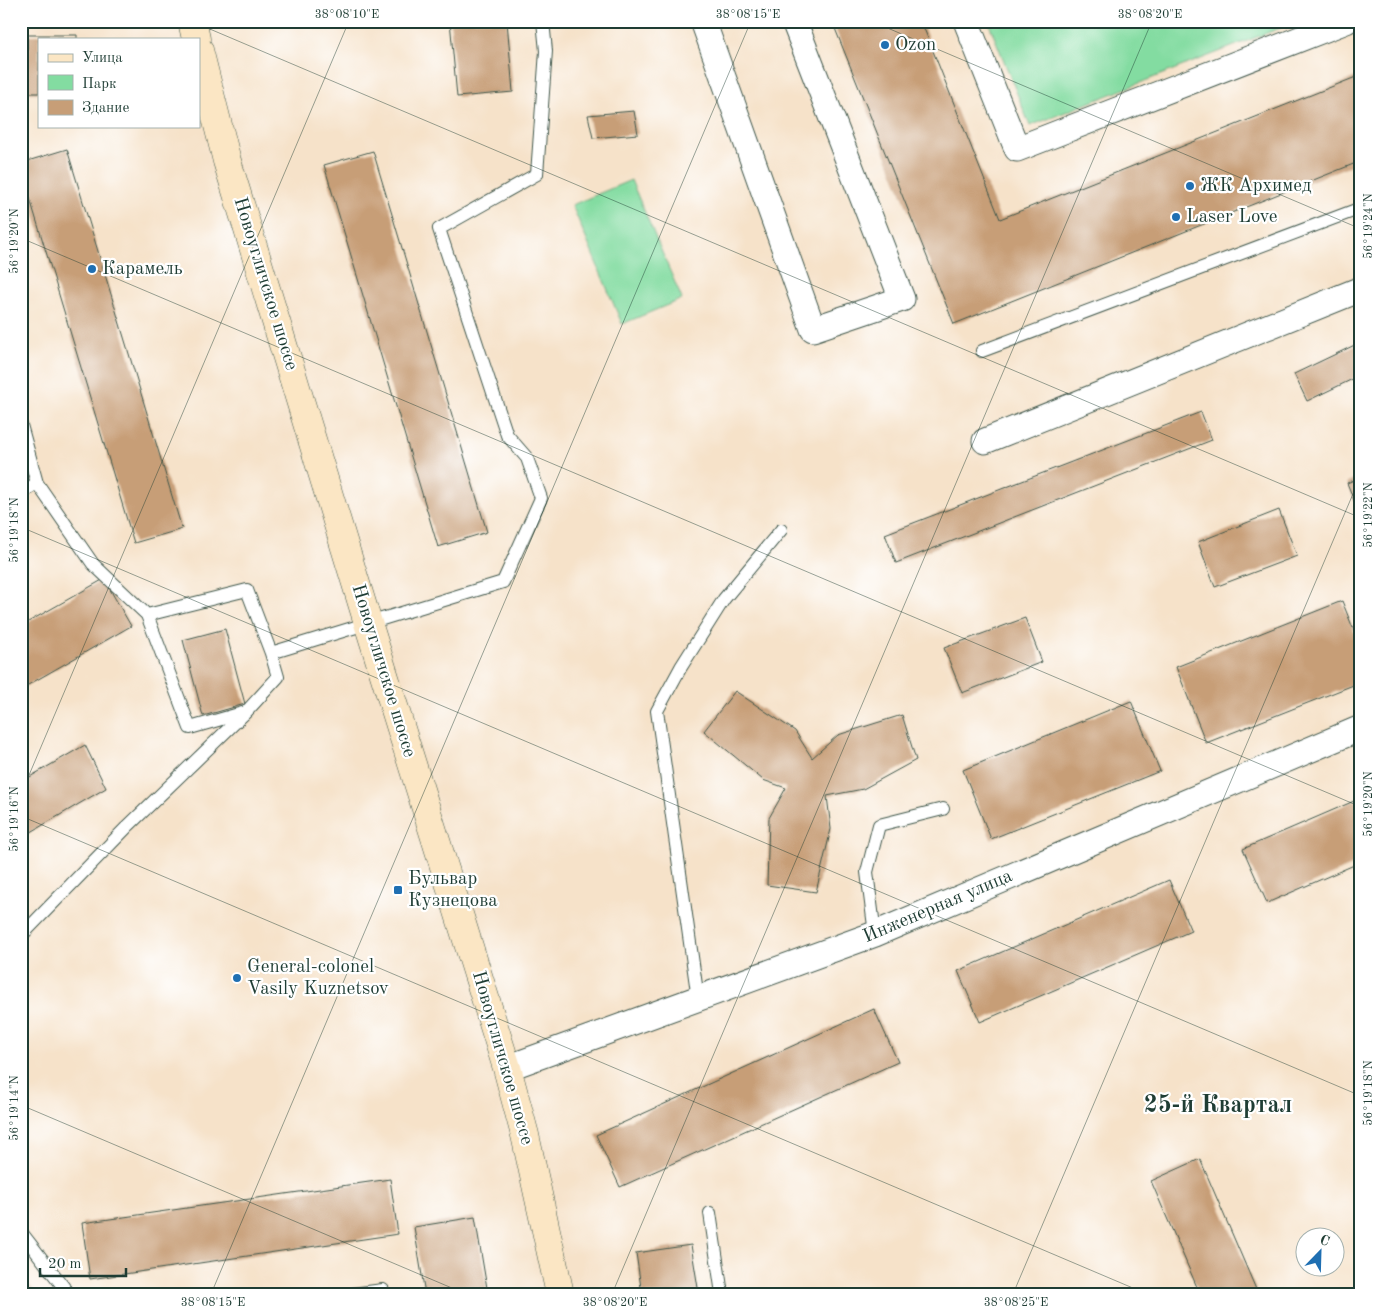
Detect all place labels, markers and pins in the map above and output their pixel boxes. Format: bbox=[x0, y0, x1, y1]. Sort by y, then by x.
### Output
place label: Ozon bbox=[895, 36, 936, 55]
marker: Ozon bbox=[879, 39, 891, 51]
place label: ЖК Архимед bbox=[1200, 177, 1312, 196]
marker: ЖК Архимед bbox=[1184, 180, 1196, 192]
place label: Laser Love bbox=[1186, 208, 1277, 227]
marker: Laser Love bbox=[1170, 211, 1182, 223]
place label: Карамель bbox=[102, 260, 183, 279]
marker: Карамель bbox=[86, 263, 98, 275]
place label: Бульвар Кузнецова bbox=[408, 870, 498, 911]
marker: Бульвар Кузнецова bbox=[392, 884, 404, 896]
place label: General-colonel Vasily Kuznetsov bbox=[247, 958, 389, 999]
marker: General-colonel Vasily Kuznetsov bbox=[231, 972, 243, 984]

